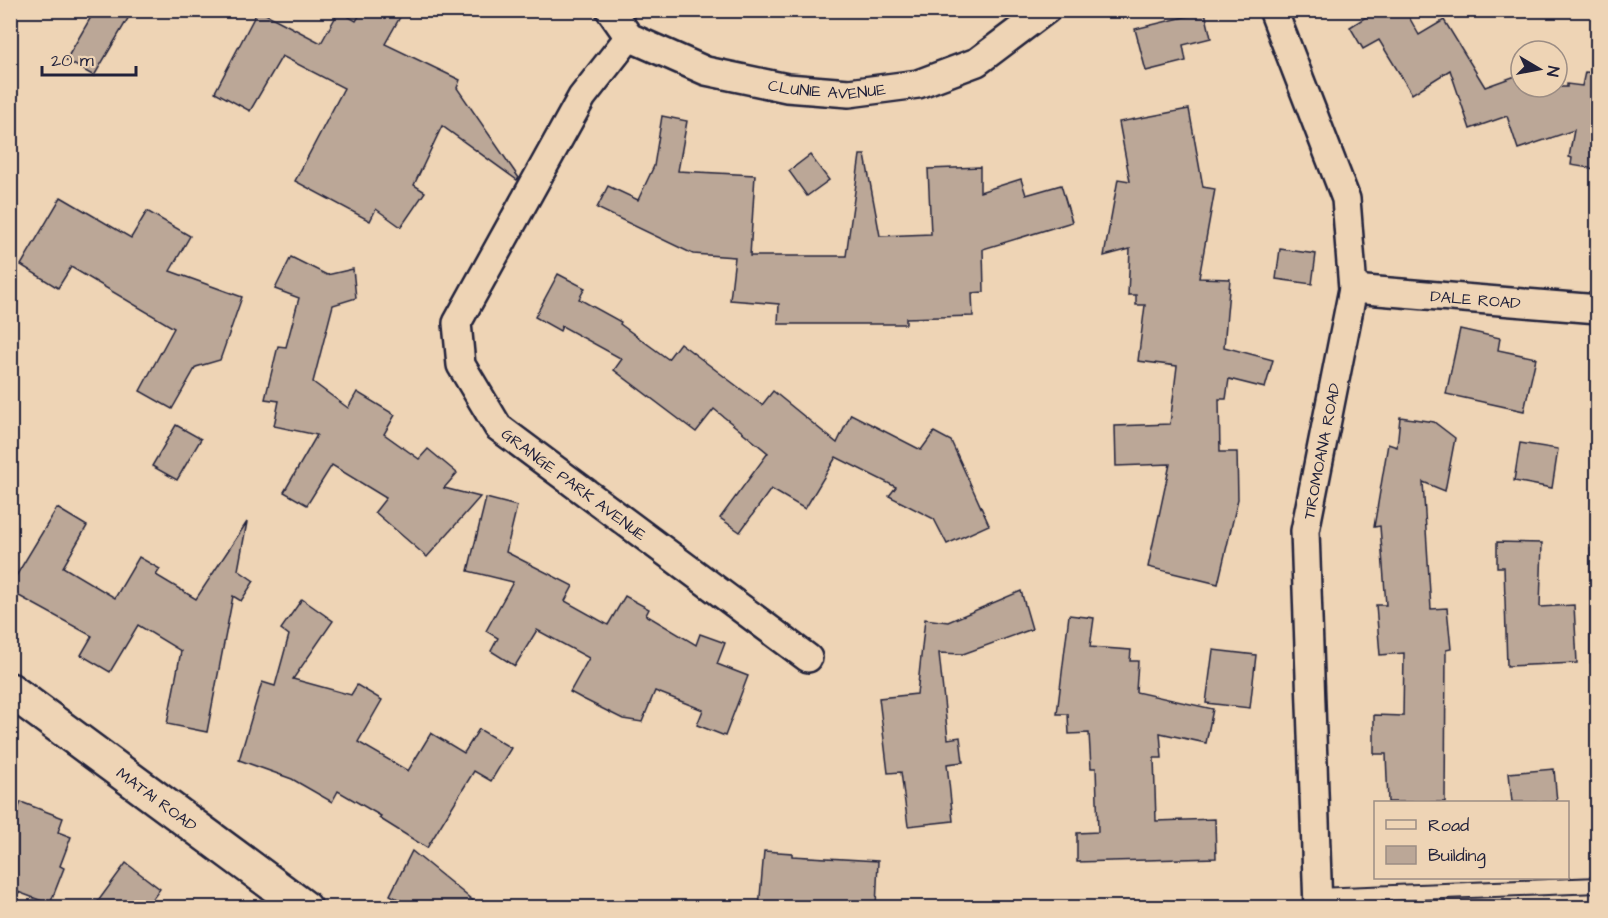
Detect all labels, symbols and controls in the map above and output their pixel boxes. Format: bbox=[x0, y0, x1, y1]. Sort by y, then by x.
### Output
scale bar bbox=[42, 39, 136, 77]
north arrow bbox=[1509, 39, 1569, 99]
text: 20 m bbox=[51, 48, 94, 73]
text: N bbox=[1541, 65, 1564, 78]
street label: CLUNIE AVENUE bbox=[766, 74, 888, 105]
street label: DALE ROAD bbox=[1430, 285, 1521, 315]
street label: TIROMOANA ROAD bbox=[1298, 381, 1346, 521]
street label: GRANGE PARK AVENUE bbox=[497, 423, 651, 546]
street label: MATAI ROAD bbox=[112, 762, 201, 837]
legend bbox=[1374, 801, 1569, 879]
text: Road bbox=[1428, 813, 1469, 838]
text: Building bbox=[1428, 843, 1486, 869]

